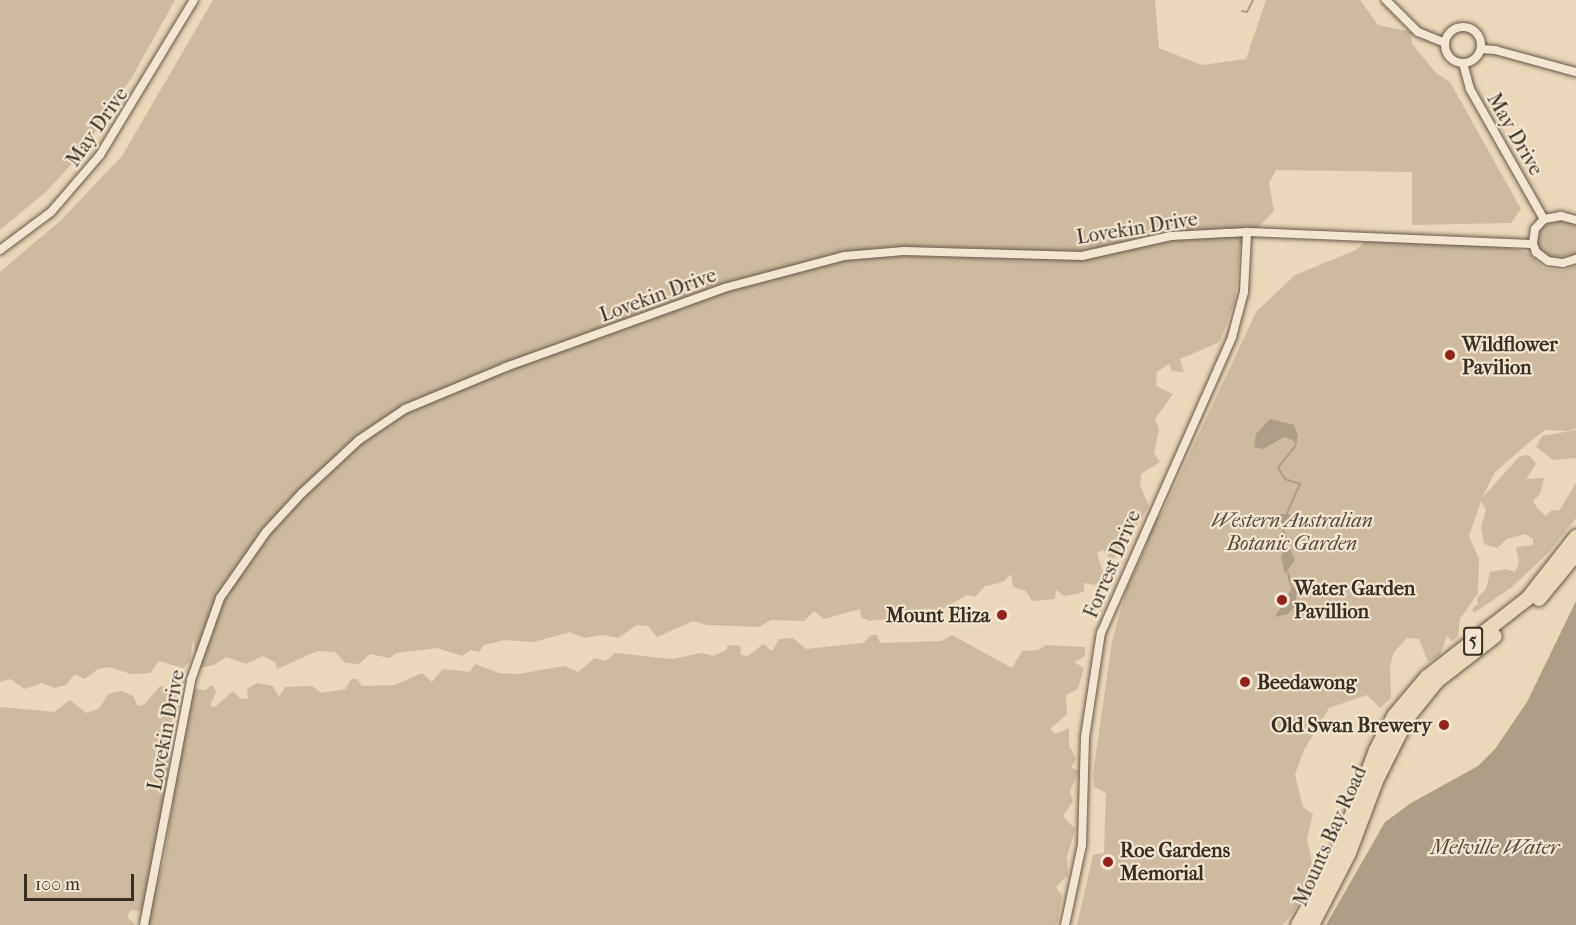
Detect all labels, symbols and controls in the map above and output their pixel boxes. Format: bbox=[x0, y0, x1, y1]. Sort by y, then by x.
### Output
street label: May Drive bbox=[61, 83, 133, 171]
street label: May Drive bbox=[1482, 89, 1548, 179]
street label: Lovekin Drive bbox=[1075, 207, 1199, 249]
street label: Lovekin Drive bbox=[596, 263, 720, 327]
place label: Wildflower Pavilion bbox=[1462, 332, 1558, 379]
marker: Wildflower Pavilion bbox=[1443, 348, 1457, 362]
street label: Forrest Drive bbox=[1078, 506, 1146, 622]
park label: Western Australian Botanic Garden bbox=[1211, 508, 1373, 555]
place label: Water Garden Pavillion bbox=[1294, 576, 1415, 623]
marker: Water Garden Pavillion bbox=[1275, 593, 1289, 607]
place label: Mount Eliza bbox=[886, 603, 990, 627]
marker: Mount Eliza bbox=[995, 608, 1009, 622]
road number: 5 bbox=[1462, 626, 1484, 656]
street label: Lovekin Drive bbox=[143, 668, 189, 792]
place label: Beedawong bbox=[1257, 670, 1356, 694]
marker: Beedawong bbox=[1238, 675, 1252, 689]
place label: Old Swan Brewery bbox=[1271, 713, 1432, 737]
marker: Old Swan Brewery bbox=[1437, 718, 1451, 732]
street label: Mounts Bay Road bbox=[1288, 762, 1372, 910]
water label: Melville Water bbox=[1431, 834, 1559, 860]
place label: Roe Gardens Memorial bbox=[1120, 838, 1230, 885]
marker: Roe Gardens Memorial bbox=[1101, 855, 1115, 869]
scale bar bbox=[27, 862, 136, 900]
text: 100 m bbox=[35, 874, 80, 895]

